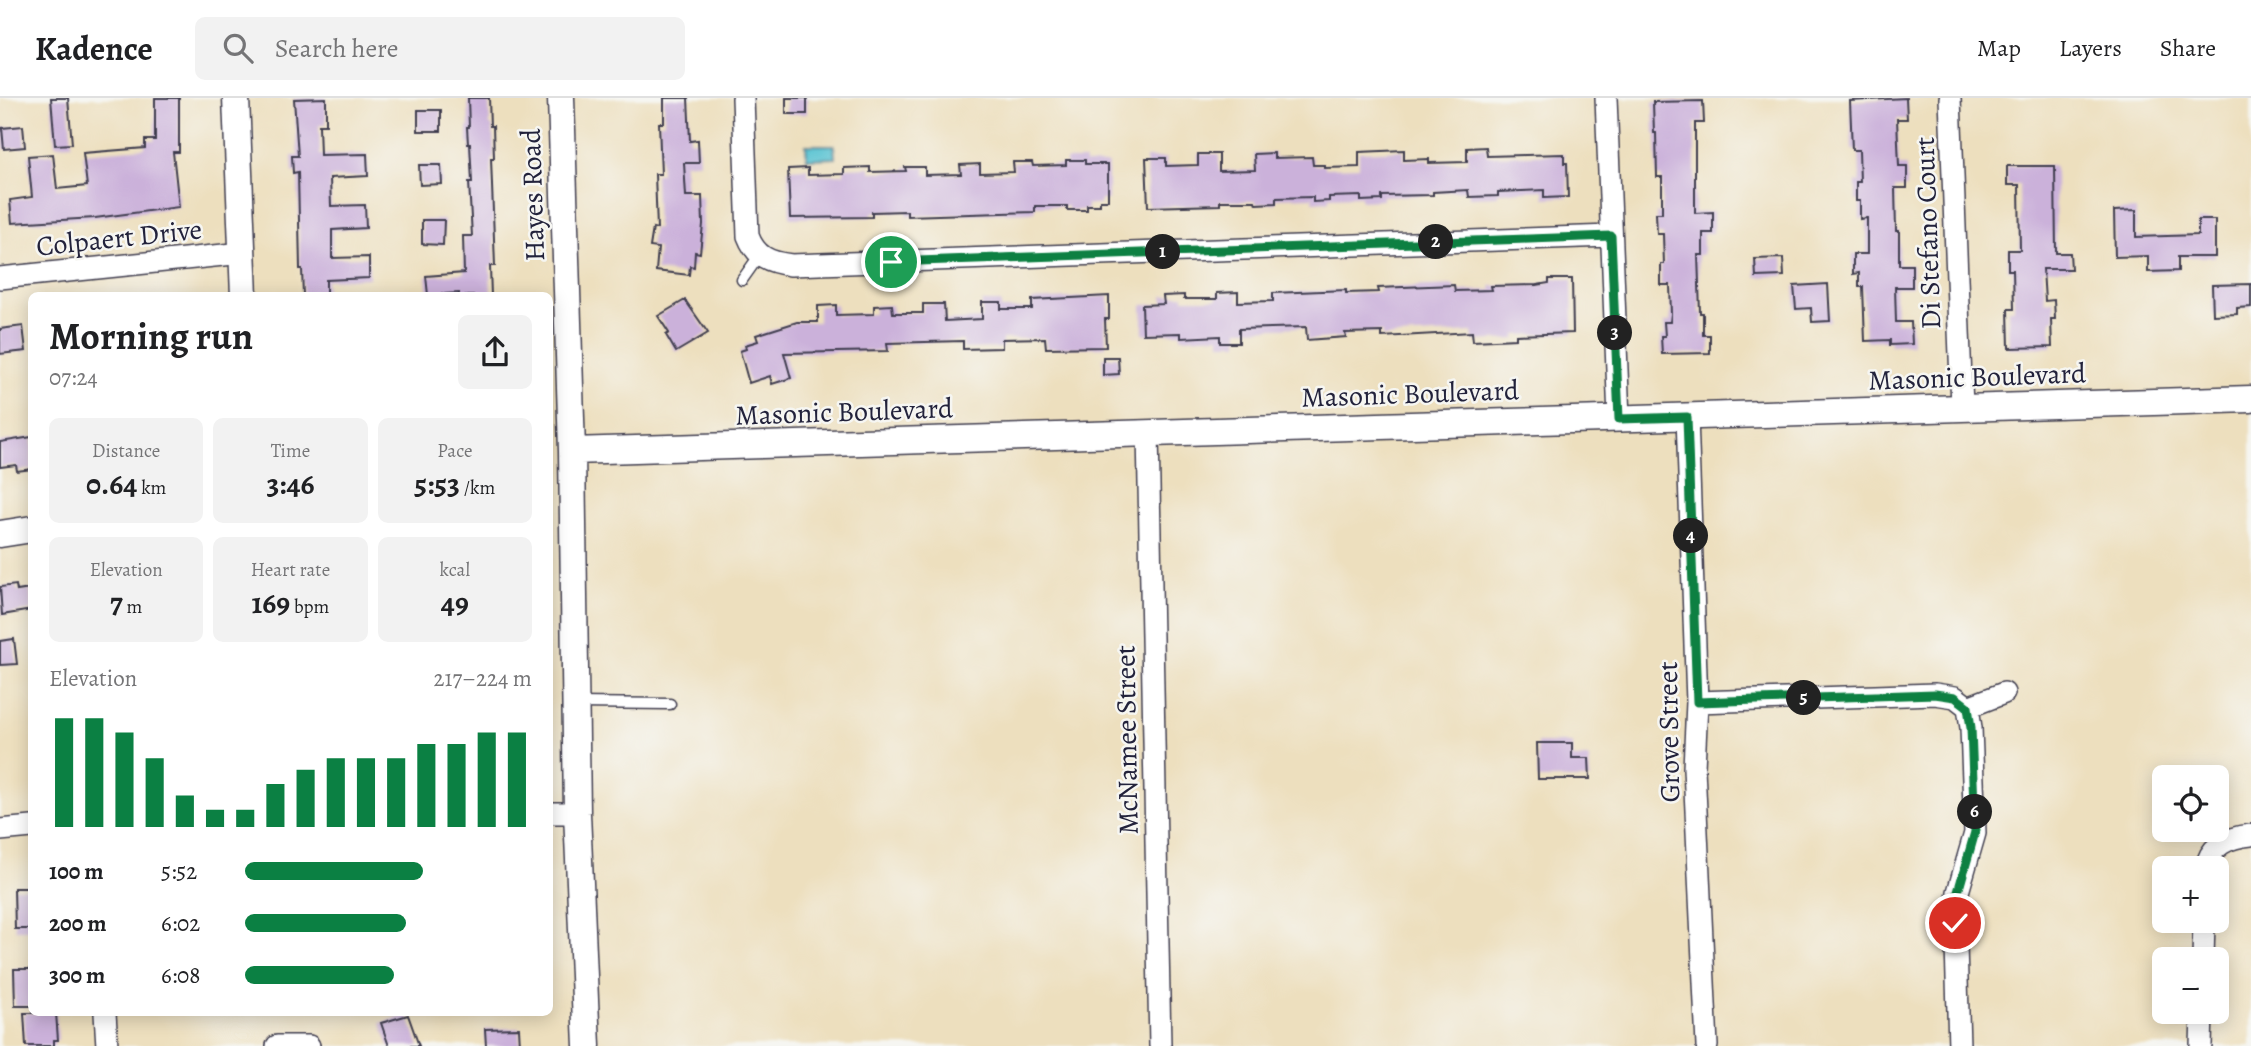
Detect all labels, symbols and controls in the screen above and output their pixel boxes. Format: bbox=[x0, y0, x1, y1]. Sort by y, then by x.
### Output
search box bbox=[195, 17, 685, 80]
text: Kadence bbox=[35, 26, 153, 71]
icon: search bbox=[219, 29, 257, 67]
text: Search here bbox=[275, 31, 398, 66]
text: Map bbox=[1977, 32, 2021, 64]
text: Layers bbox=[2059, 32, 2122, 64]
text: Share bbox=[2160, 32, 2216, 64]
street label: Hayes Road bbox=[512, 127, 554, 262]
street label: Di Stefano Court bbox=[1906, 136, 1950, 330]
street label: Colpaert Drive bbox=[34, 210, 204, 266]
pin: 2 bbox=[1418, 225, 1454, 260]
text: 2 bbox=[1431, 228, 1440, 254]
pin bbox=[861, 232, 921, 292]
pin: 1 bbox=[1146, 234, 1180, 270]
text: 1 bbox=[1159, 238, 1166, 264]
icon: arrive bbox=[872, 243, 910, 281]
text: Morning run bbox=[49, 310, 253, 362]
button: share bbox=[458, 315, 532, 389]
pin: 3 bbox=[1598, 316, 1632, 350]
text: 3 bbox=[1610, 319, 1619, 345]
street label: Masonic Boulevard bbox=[1868, 354, 2087, 400]
text: 07:24 bbox=[49, 362, 98, 393]
street label: Masonic Boulevard bbox=[1301, 371, 1520, 417]
street label: Masonic Boulevard bbox=[735, 389, 954, 435]
text: Distance bbox=[92, 438, 160, 464]
text: Time bbox=[271, 438, 310, 464]
text: Pace bbox=[437, 438, 472, 464]
text: 0.64 bbox=[86, 464, 137, 504]
text: 3:46 bbox=[266, 464, 315, 504]
text: 5:53 bbox=[414, 464, 460, 504]
text: km bbox=[137, 475, 166, 501]
text: /km bbox=[460, 475, 495, 501]
pin: 4 bbox=[1674, 518, 1708, 554]
text: 4 bbox=[1686, 522, 1695, 548]
text: Elevation bbox=[90, 557, 163, 583]
text: Heart rate bbox=[251, 557, 330, 583]
text: kcal bbox=[440, 557, 470, 583]
text: 7 bbox=[110, 583, 123, 623]
text: 169 bbox=[252, 583, 290, 623]
text: 49 bbox=[441, 583, 469, 623]
text: m bbox=[123, 594, 142, 620]
text: bpm bbox=[290, 594, 329, 620]
street label: McNamee Street bbox=[1106, 645, 1148, 835]
street label: Grove Street bbox=[1649, 661, 1689, 803]
text: Elevation bbox=[49, 663, 137, 694]
text: 217–224 m bbox=[434, 663, 532, 694]
pin: 5 bbox=[1786, 680, 1822, 716]
text: 5 bbox=[1799, 684, 1808, 710]
map controls bbox=[2152, 765, 2229, 1024]
button: locate bbox=[2152, 765, 2229, 842]
pin: 6 bbox=[1958, 794, 1993, 830]
text: 6 bbox=[1970, 798, 1979, 824]
text: 100 m bbox=[49, 856, 104, 887]
text: 5:52 bbox=[161, 856, 197, 887]
button: + bbox=[2152, 856, 2229, 933]
pin bbox=[1925, 893, 1985, 953]
icon: check bbox=[1936, 904, 1974, 942]
text: 200 m bbox=[49, 908, 107, 939]
text: 6:02 bbox=[161, 908, 200, 939]
button: − bbox=[2152, 947, 2229, 1024]
text: 300 m bbox=[49, 960, 105, 991]
text: 6:08 bbox=[161, 960, 201, 991]

